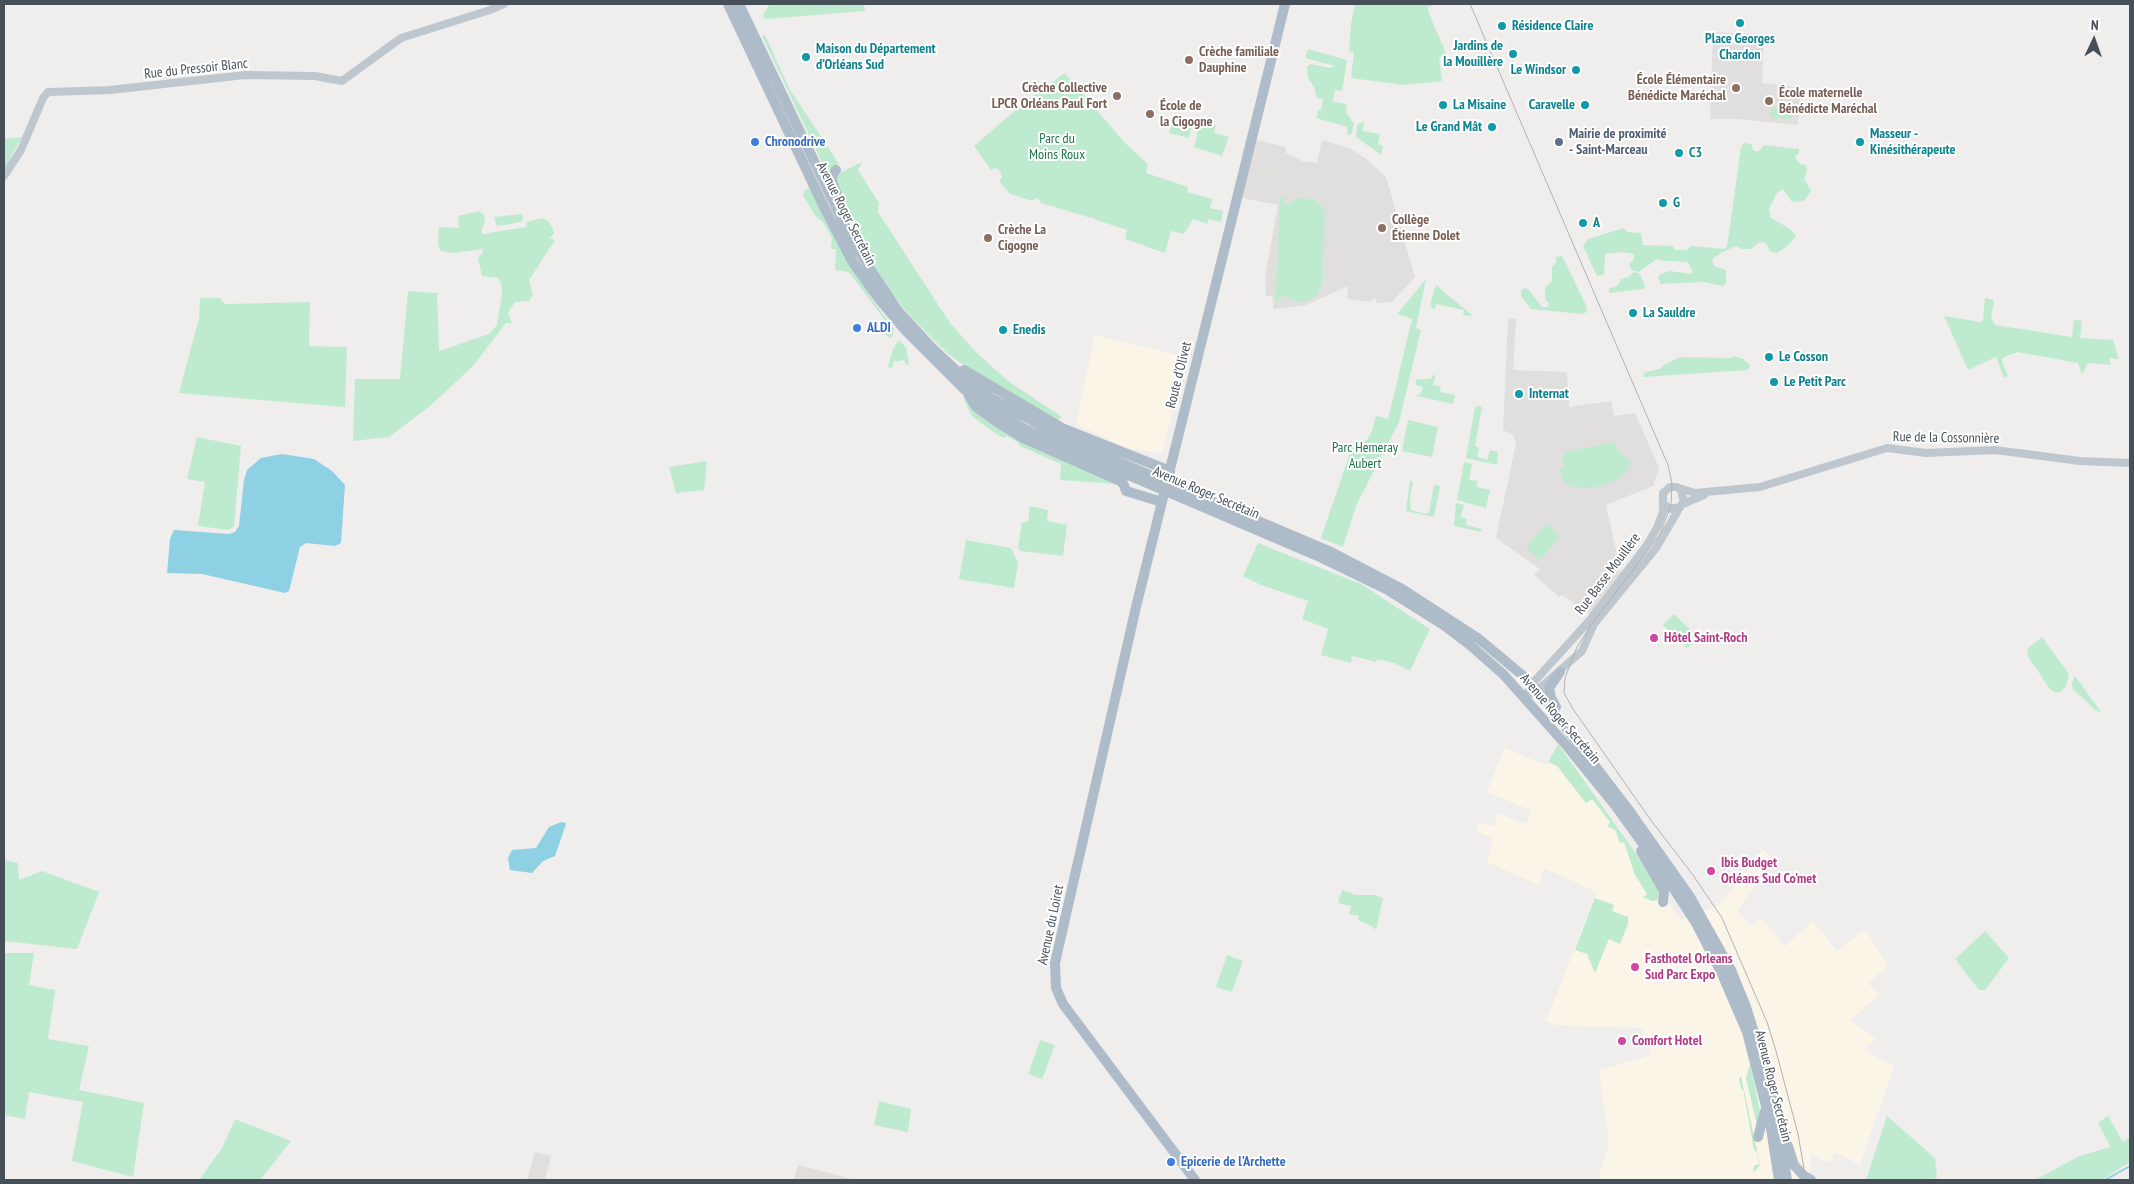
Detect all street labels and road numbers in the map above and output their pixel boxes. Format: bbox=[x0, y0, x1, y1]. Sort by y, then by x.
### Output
street label: Rue du Pressoir Blanc bbox=[143, 55, 249, 83]
street label: Avenue Roger Secrétain bbox=[813, 159, 879, 269]
street label: Route d'Olivet bbox=[1163, 340, 1195, 410]
street label: Rue de la Cossonnière bbox=[1893, 429, 1999, 447]
street label: Avenue Roger Secrétain bbox=[1150, 463, 1262, 523]
street label: Rue Basse Mouillère bbox=[1572, 530, 1644, 618]
street label: Avenue Roger Secrétain bbox=[1516, 670, 1604, 768]
street label: Avenue du Loiret bbox=[1034, 884, 1068, 966]
street label: Avenue Roger Secrétain bbox=[1751, 1029, 1795, 1143]

